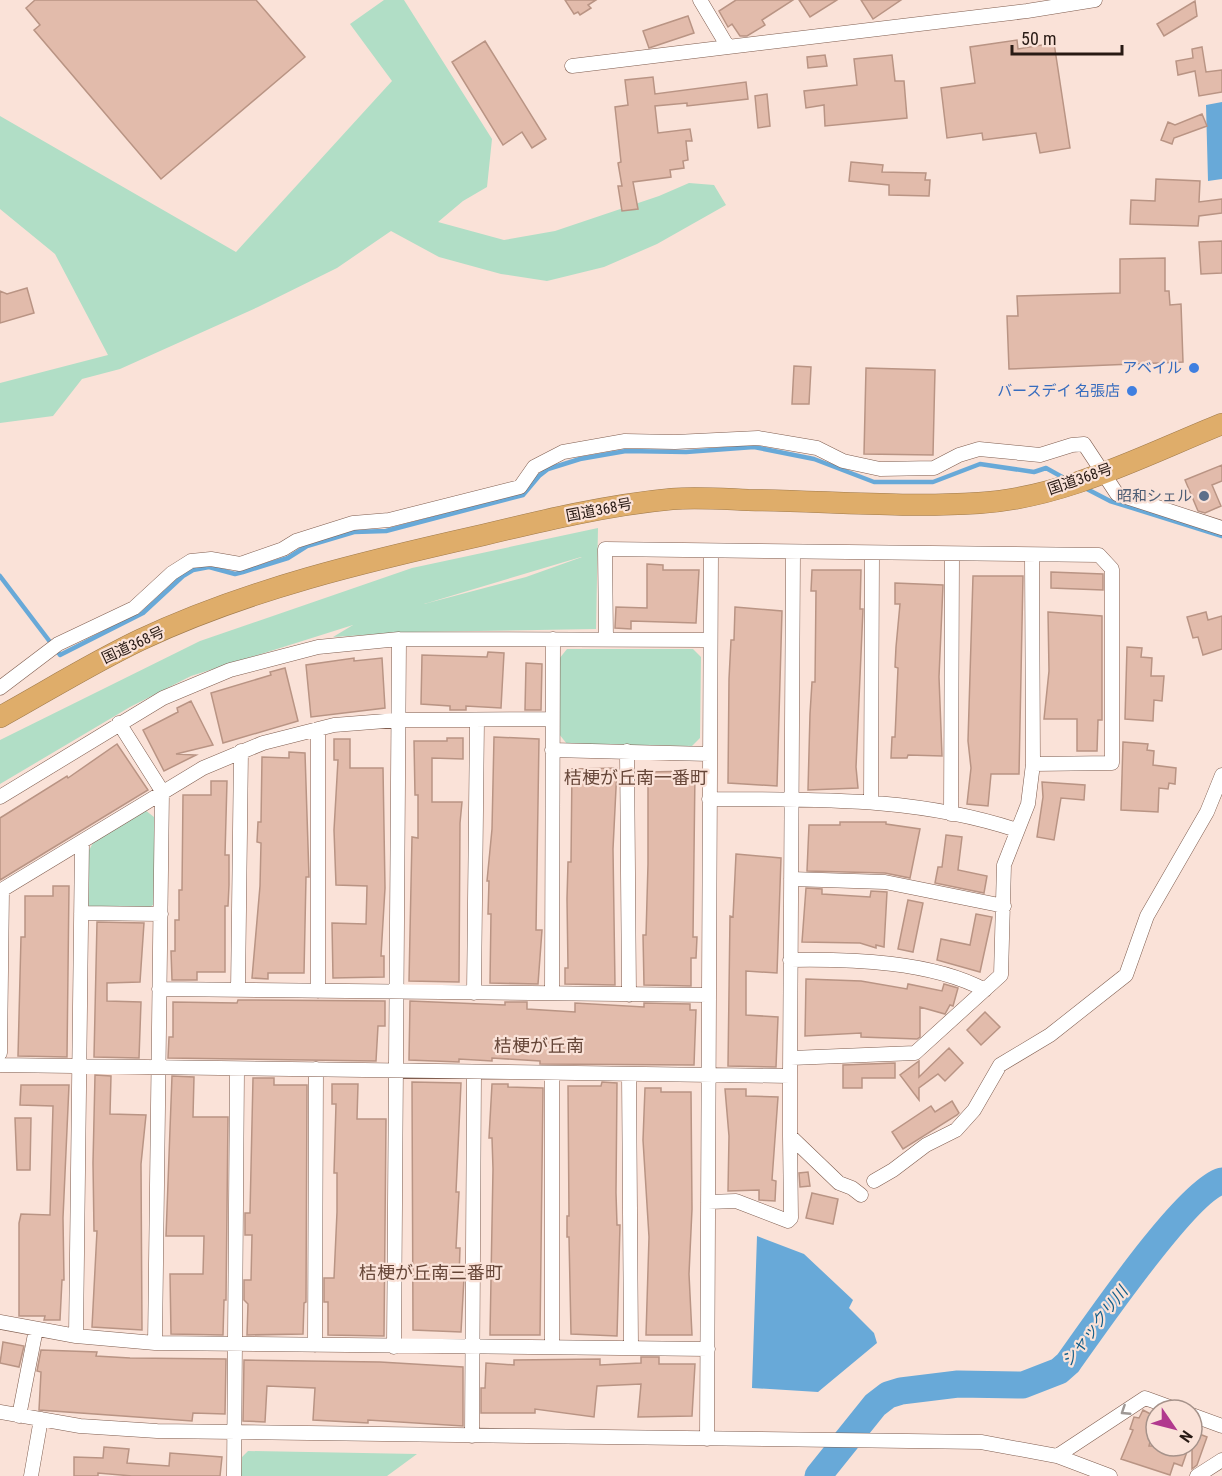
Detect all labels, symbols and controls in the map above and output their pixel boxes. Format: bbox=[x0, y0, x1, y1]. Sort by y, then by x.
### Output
scale bar bbox=[1012, 18, 1122, 56]
text: 50 m bbox=[1021, 28, 1056, 49]
place label: アベイル bbox=[1122, 359, 1182, 377]
marker: アベイル bbox=[1187, 361, 1201, 375]
place label: バースデイ 名張店 bbox=[997, 382, 1120, 400]
marker: バースデイ 名張店 bbox=[1125, 384, 1139, 398]
street label: 国道368号 bbox=[1045, 460, 1115, 498]
place label: 昭和シェル bbox=[1117, 487, 1192, 505]
marker: 昭和シェル bbox=[1197, 489, 1211, 503]
street label: 国道368号 bbox=[564, 495, 634, 525]
street label: 国道368号 bbox=[99, 623, 167, 667]
district label: 桔梗が丘南一番町 bbox=[564, 767, 708, 788]
district label: 桔梗が丘南 bbox=[494, 1035, 584, 1056]
district label: 桔梗が丘南三番町 bbox=[359, 1262, 503, 1283]
water label: シャックリ川 bbox=[1057, 1281, 1133, 1370]
north arrow bbox=[1144, 1398, 1204, 1458]
one-way arrow bbox=[1121, 1404, 1132, 1415]
text: N bbox=[1175, 1427, 1196, 1446]

